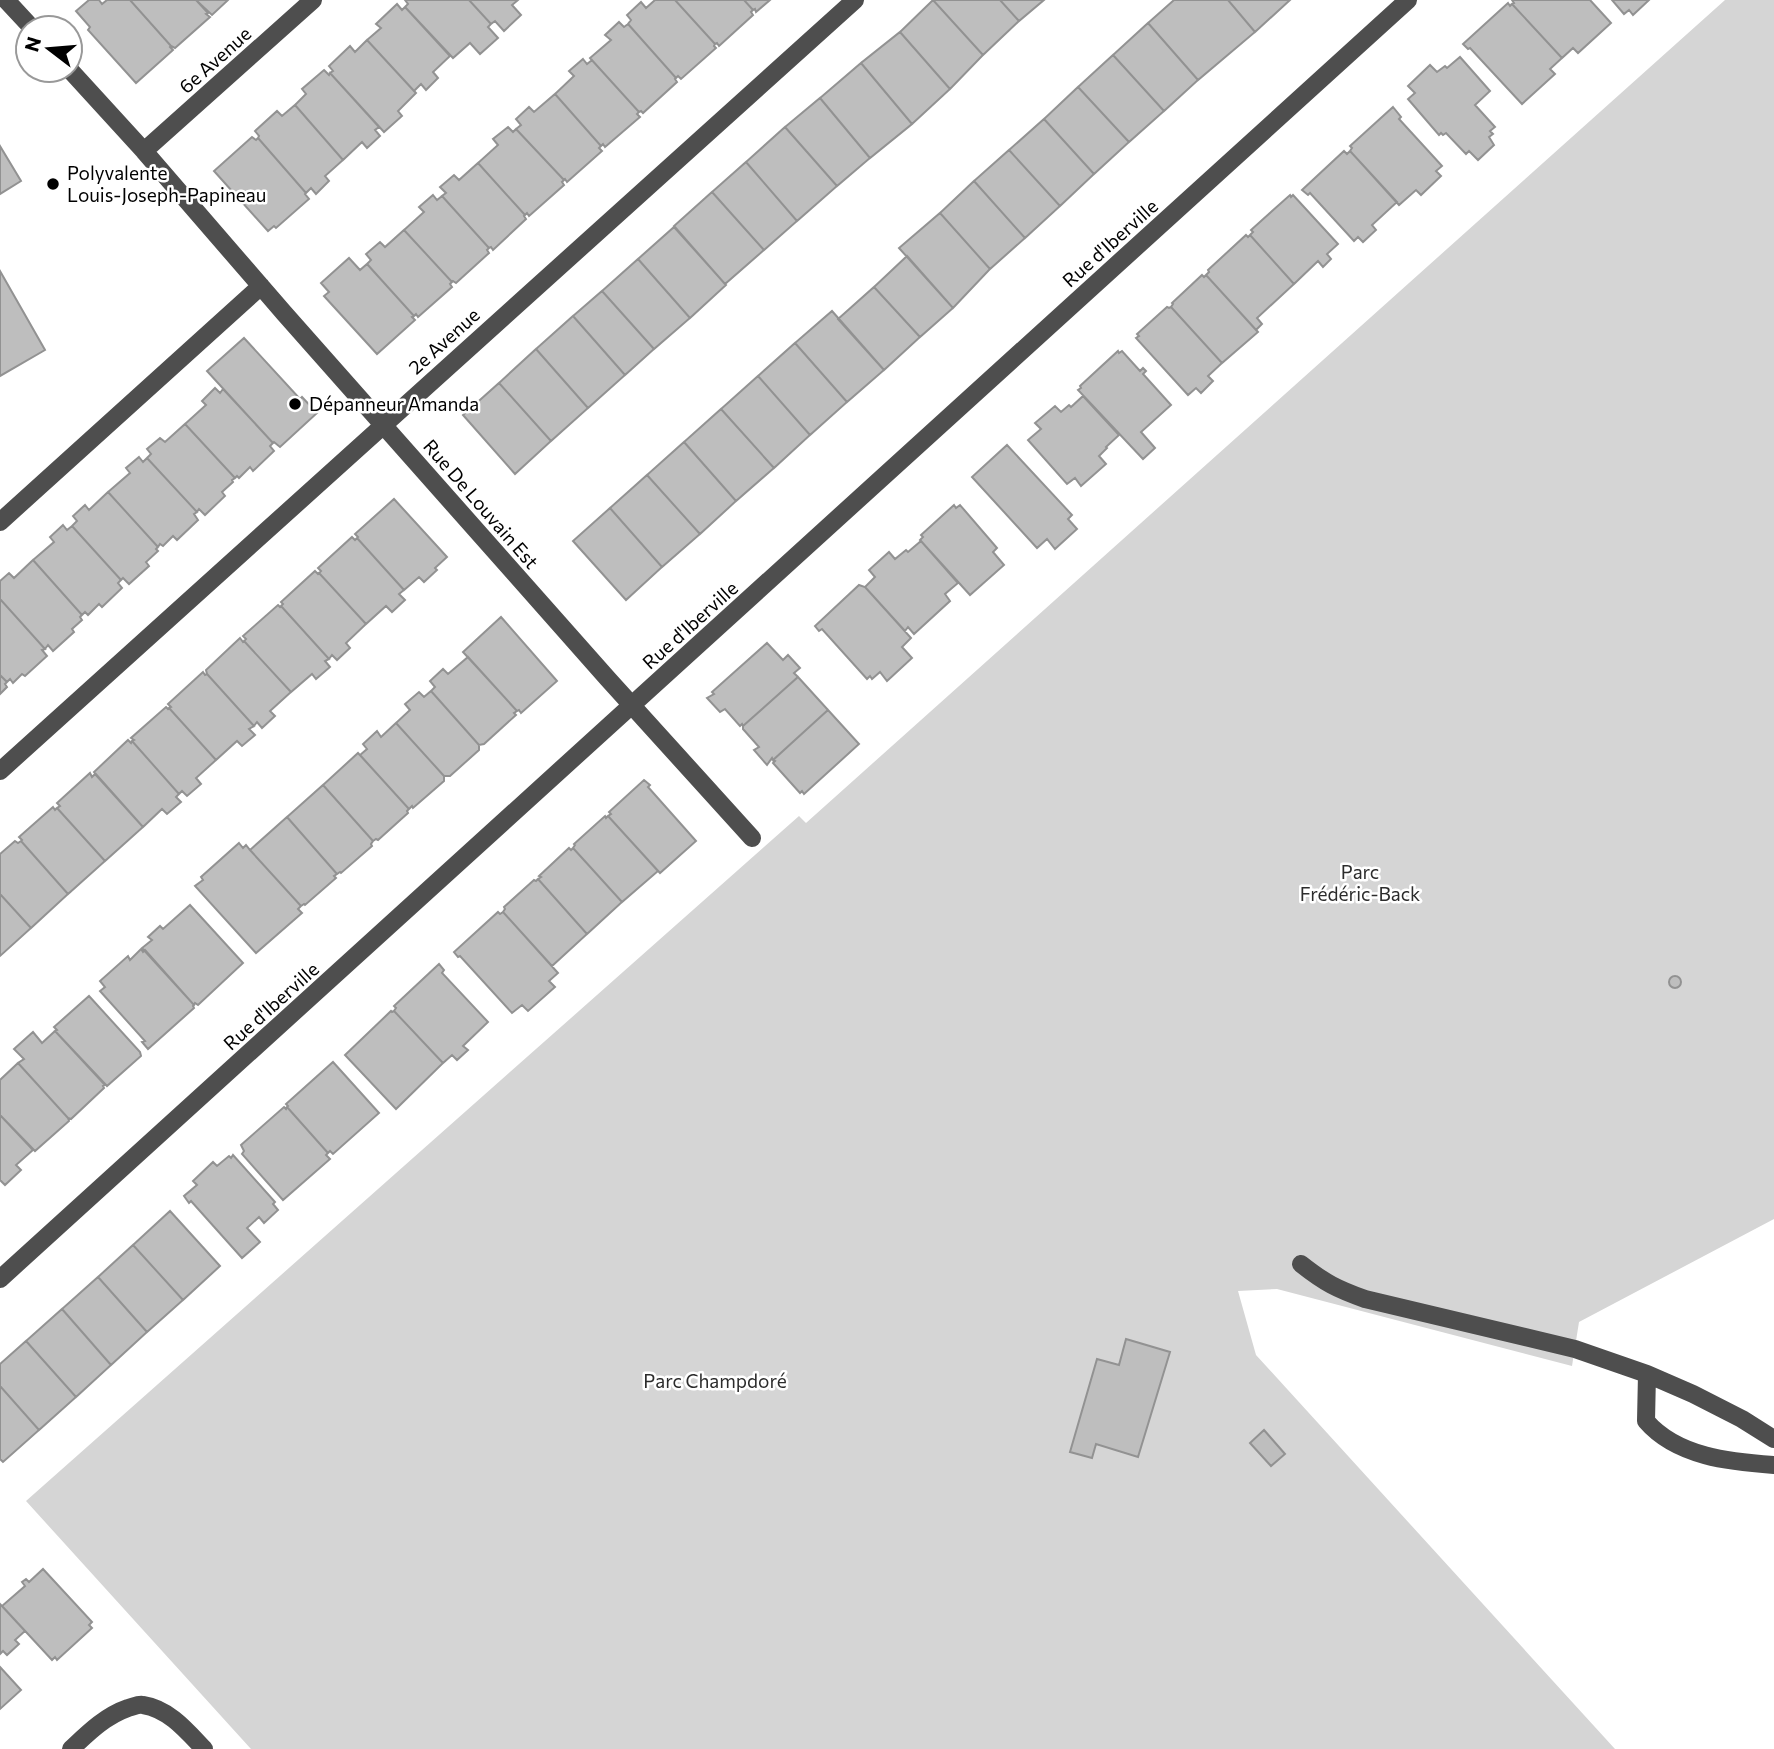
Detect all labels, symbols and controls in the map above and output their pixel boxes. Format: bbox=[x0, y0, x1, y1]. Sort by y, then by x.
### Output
north arrow bbox=[14, 14, 84, 84]
street label: 6e Avenue bbox=[174, 21, 255, 98]
text: N bbox=[19, 34, 45, 54]
place label: Polyvalente Louis-Joseph-Papineau bbox=[67, 161, 266, 206]
marker: Polyvalente Louis-Joseph-Papineau bbox=[45, 176, 61, 192]
street label: Rue d'Iberville bbox=[1057, 194, 1162, 291]
street label: 2e Avenue bbox=[403, 303, 484, 378]
place label: Dépanneur Amanda bbox=[309, 392, 479, 415]
marker: Dépanneur Amanda bbox=[287, 396, 303, 412]
street label: Rue De Louvain Est bbox=[419, 434, 544, 573]
street label: Rue d'Iberville bbox=[637, 576, 742, 673]
park label: Parc Frédéric-Back bbox=[1300, 860, 1420, 905]
street label: Rue d'Iberville bbox=[218, 957, 323, 1054]
park label: Parc Champdoré bbox=[643, 1369, 787, 1392]

